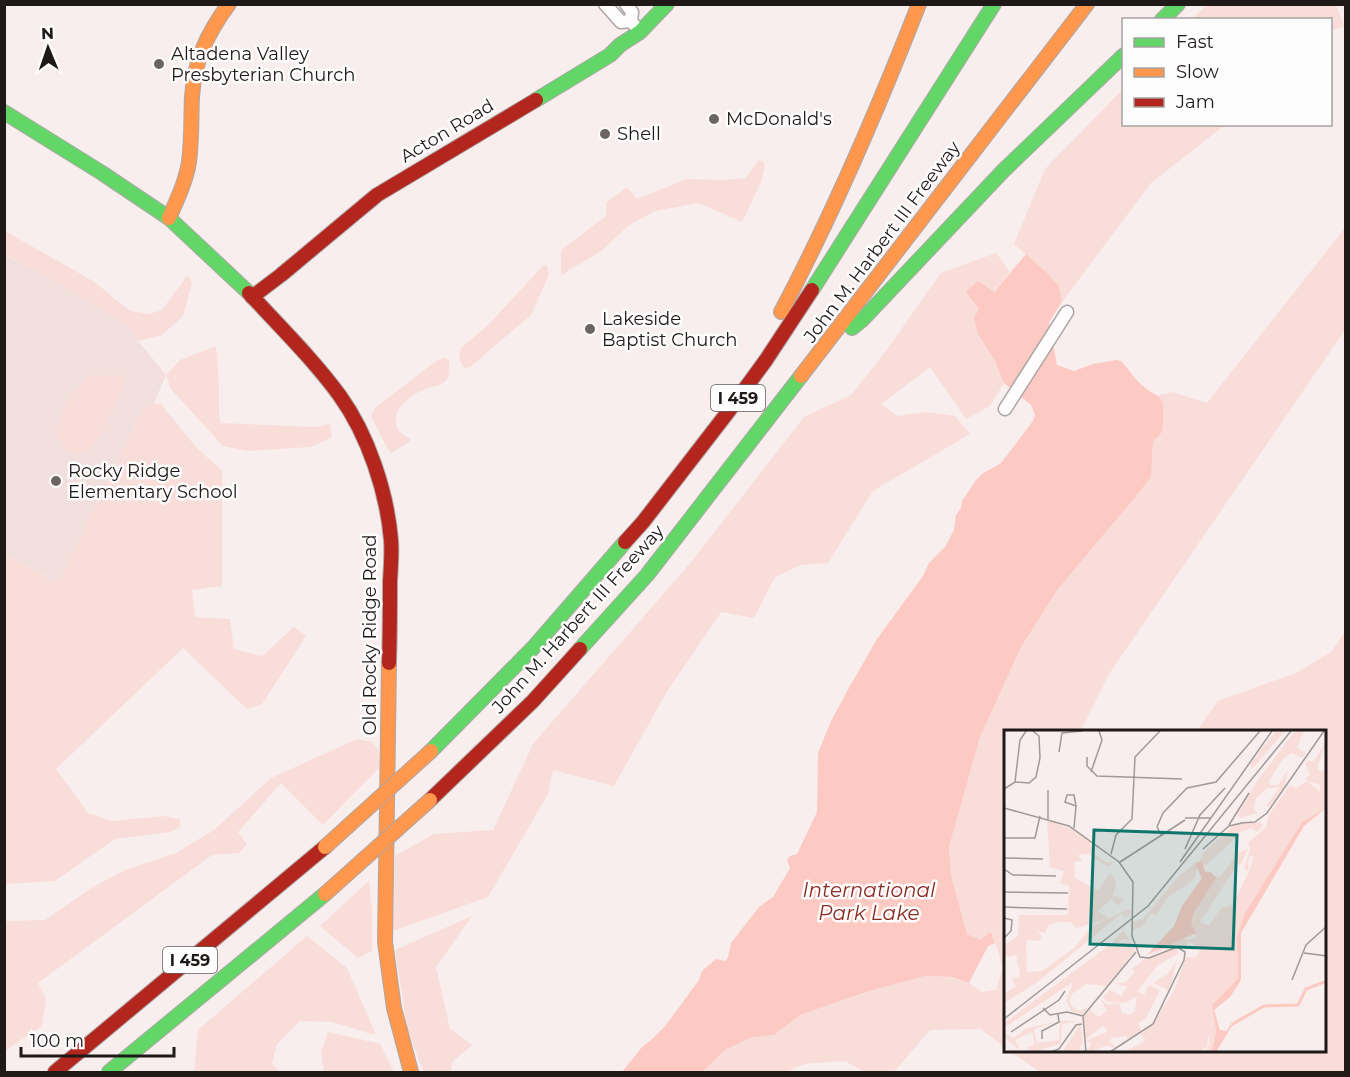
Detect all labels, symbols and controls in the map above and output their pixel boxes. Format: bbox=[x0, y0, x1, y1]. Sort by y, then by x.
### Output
north arrow bbox=[18, 18, 78, 78]
legend bbox=[1122, 18, 1332, 126]
text: N bbox=[41, 24, 54, 43]
text: Fast bbox=[1176, 31, 1214, 53]
place label: Altadena Valley Presbyterian Church bbox=[171, 43, 355, 86]
marker: Altadena Valley Presbyterian Church bbox=[152, 57, 166, 71]
text: Slow bbox=[1176, 61, 1219, 83]
text: Jam bbox=[1175, 91, 1215, 113]
street label: Acton Road bbox=[396, 94, 498, 168]
place label: McDonald's bbox=[726, 108, 832, 130]
marker: McDonald's bbox=[707, 112, 721, 126]
place label: Shell bbox=[617, 123, 661, 145]
marker: Shell bbox=[598, 127, 612, 141]
street label: John M. Harbert III Freeway bbox=[799, 137, 965, 348]
place label: Lakeside Baptist Church bbox=[602, 308, 738, 351]
marker: Lakeside Baptist Church bbox=[583, 322, 597, 336]
road number: I 459 bbox=[711, 385, 765, 411]
place label: Rocky Ridge Elementary School bbox=[68, 460, 238, 503]
marker: Rocky Ridge Elementary School bbox=[49, 474, 63, 488]
street label: John M. Harbert III Freeway bbox=[487, 520, 669, 719]
street label: Old Rocky Ridge Road bbox=[359, 535, 381, 735]
inset map bbox=[1004, 730, 1326, 1053]
water label: International Park Lake bbox=[803, 878, 936, 925]
road number: I 459 bbox=[163, 947, 217, 973]
scale bar bbox=[21, 1020, 174, 1058]
text: 100 m bbox=[30, 1030, 84, 1052]

